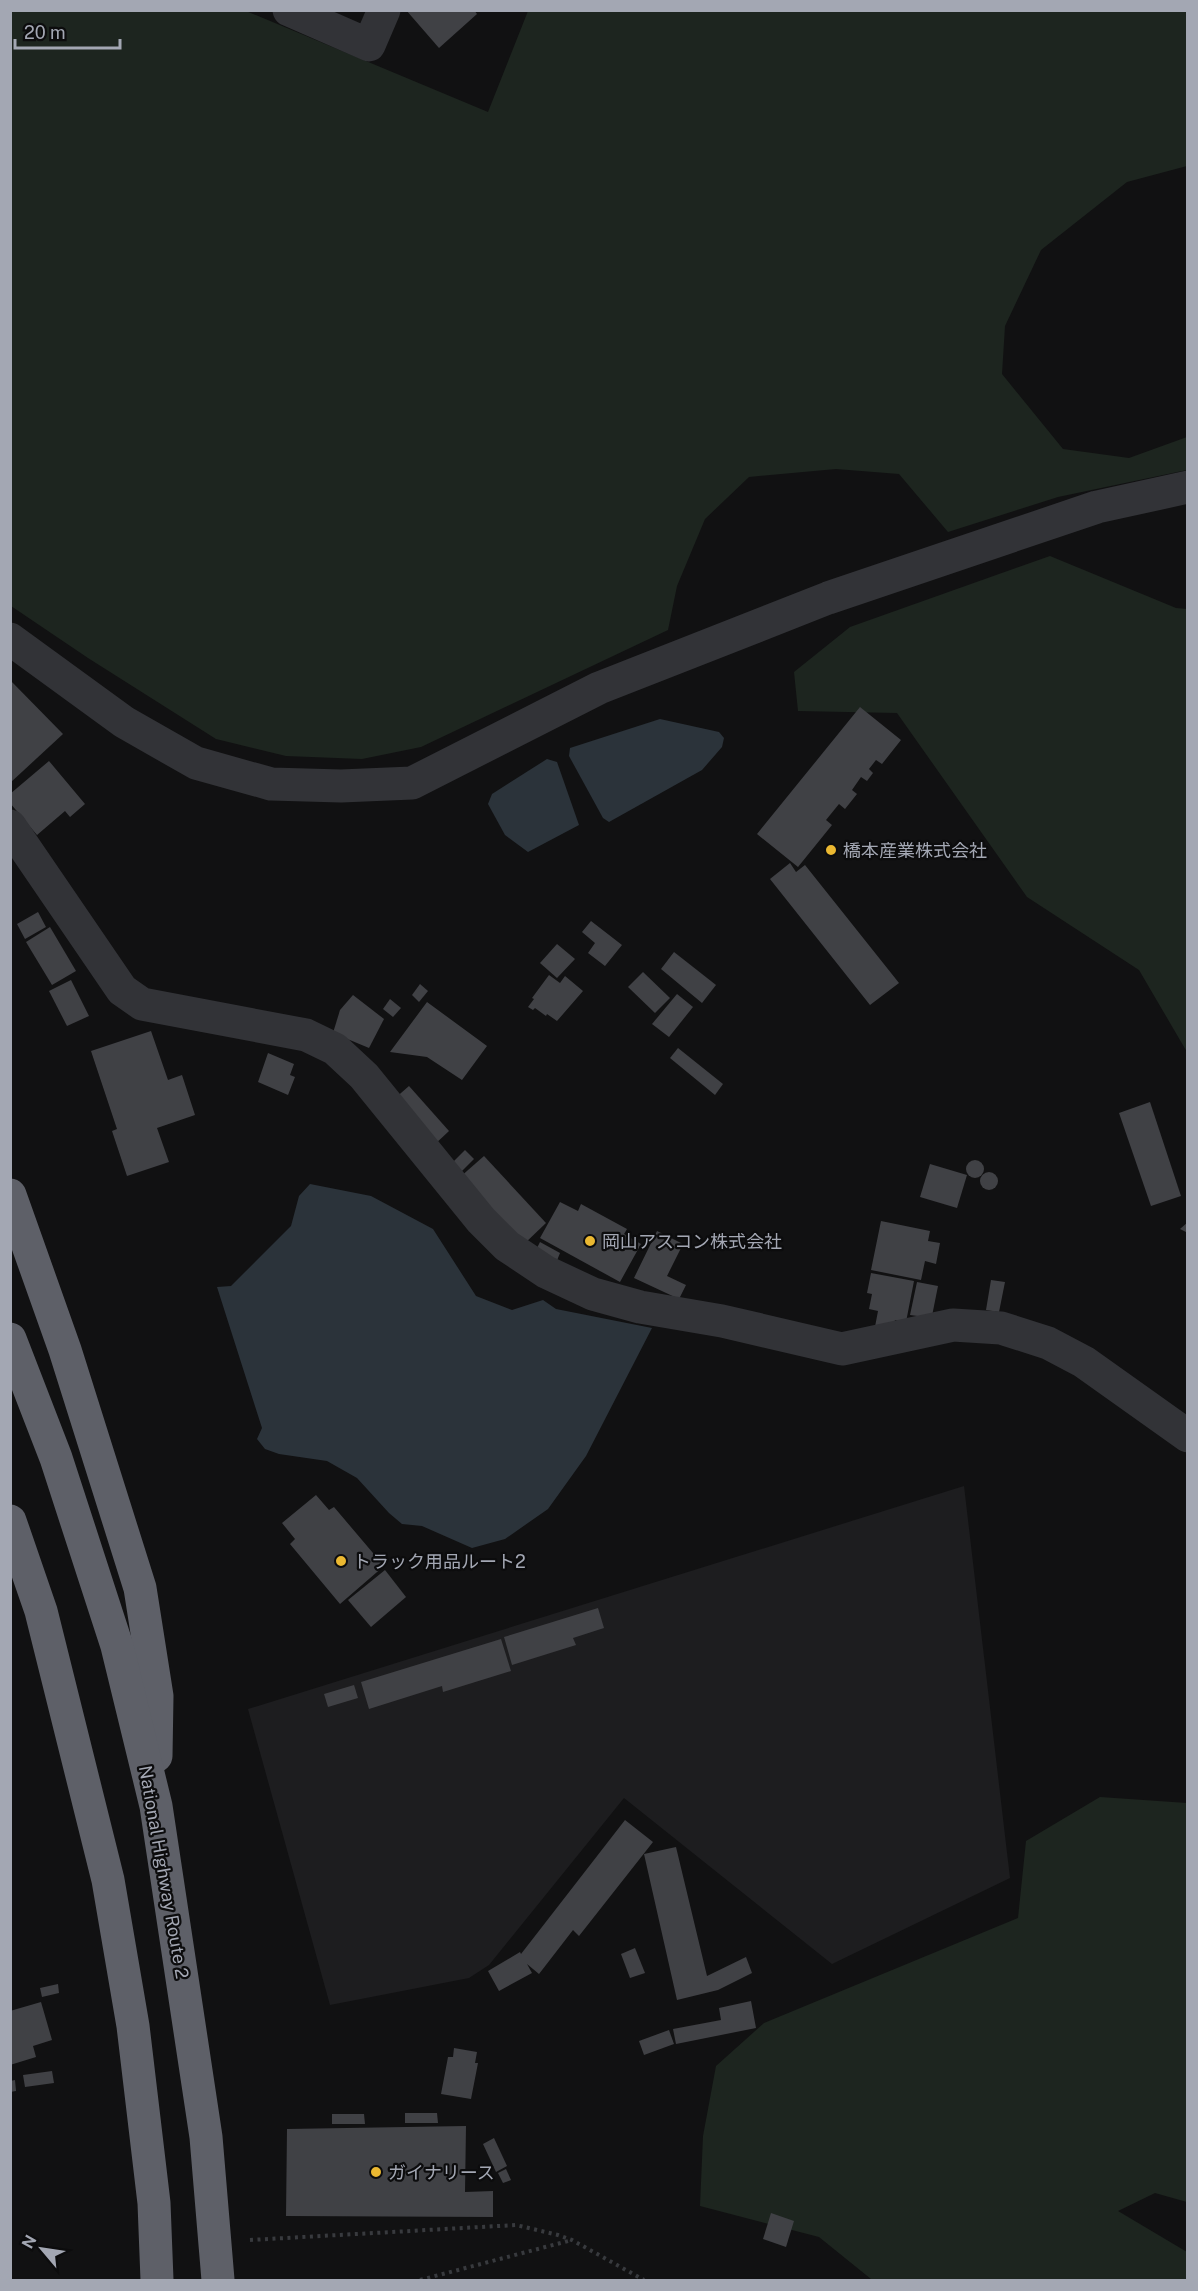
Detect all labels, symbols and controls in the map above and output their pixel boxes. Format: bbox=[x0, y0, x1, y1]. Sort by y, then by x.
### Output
scale bar bbox=[15, 12, 120, 50]
text: 20 m bbox=[24, 22, 66, 43]
place label: 橋本産業株式会社 bbox=[843, 840, 987, 861]
marker: 橋本産業株式会社 bbox=[824, 843, 838, 857]
place label: 岡山アスコン株式会社 bbox=[602, 1231, 782, 1252]
marker: 岡山アスコン株式会社 bbox=[583, 1234, 597, 1248]
place label: トラック用品ルート2 bbox=[353, 1551, 526, 1572]
marker: トラック用品ルート2 bbox=[334, 1554, 348, 1568]
street label: National Highway Route 2 bbox=[135, 1764, 193, 1980]
place label: ガイナリース bbox=[388, 2162, 495, 2183]
marker: ガイナリース bbox=[369, 2165, 383, 2179]
north arrow bbox=[12, 2219, 72, 2279]
text: N bbox=[18, 2232, 41, 2252]

